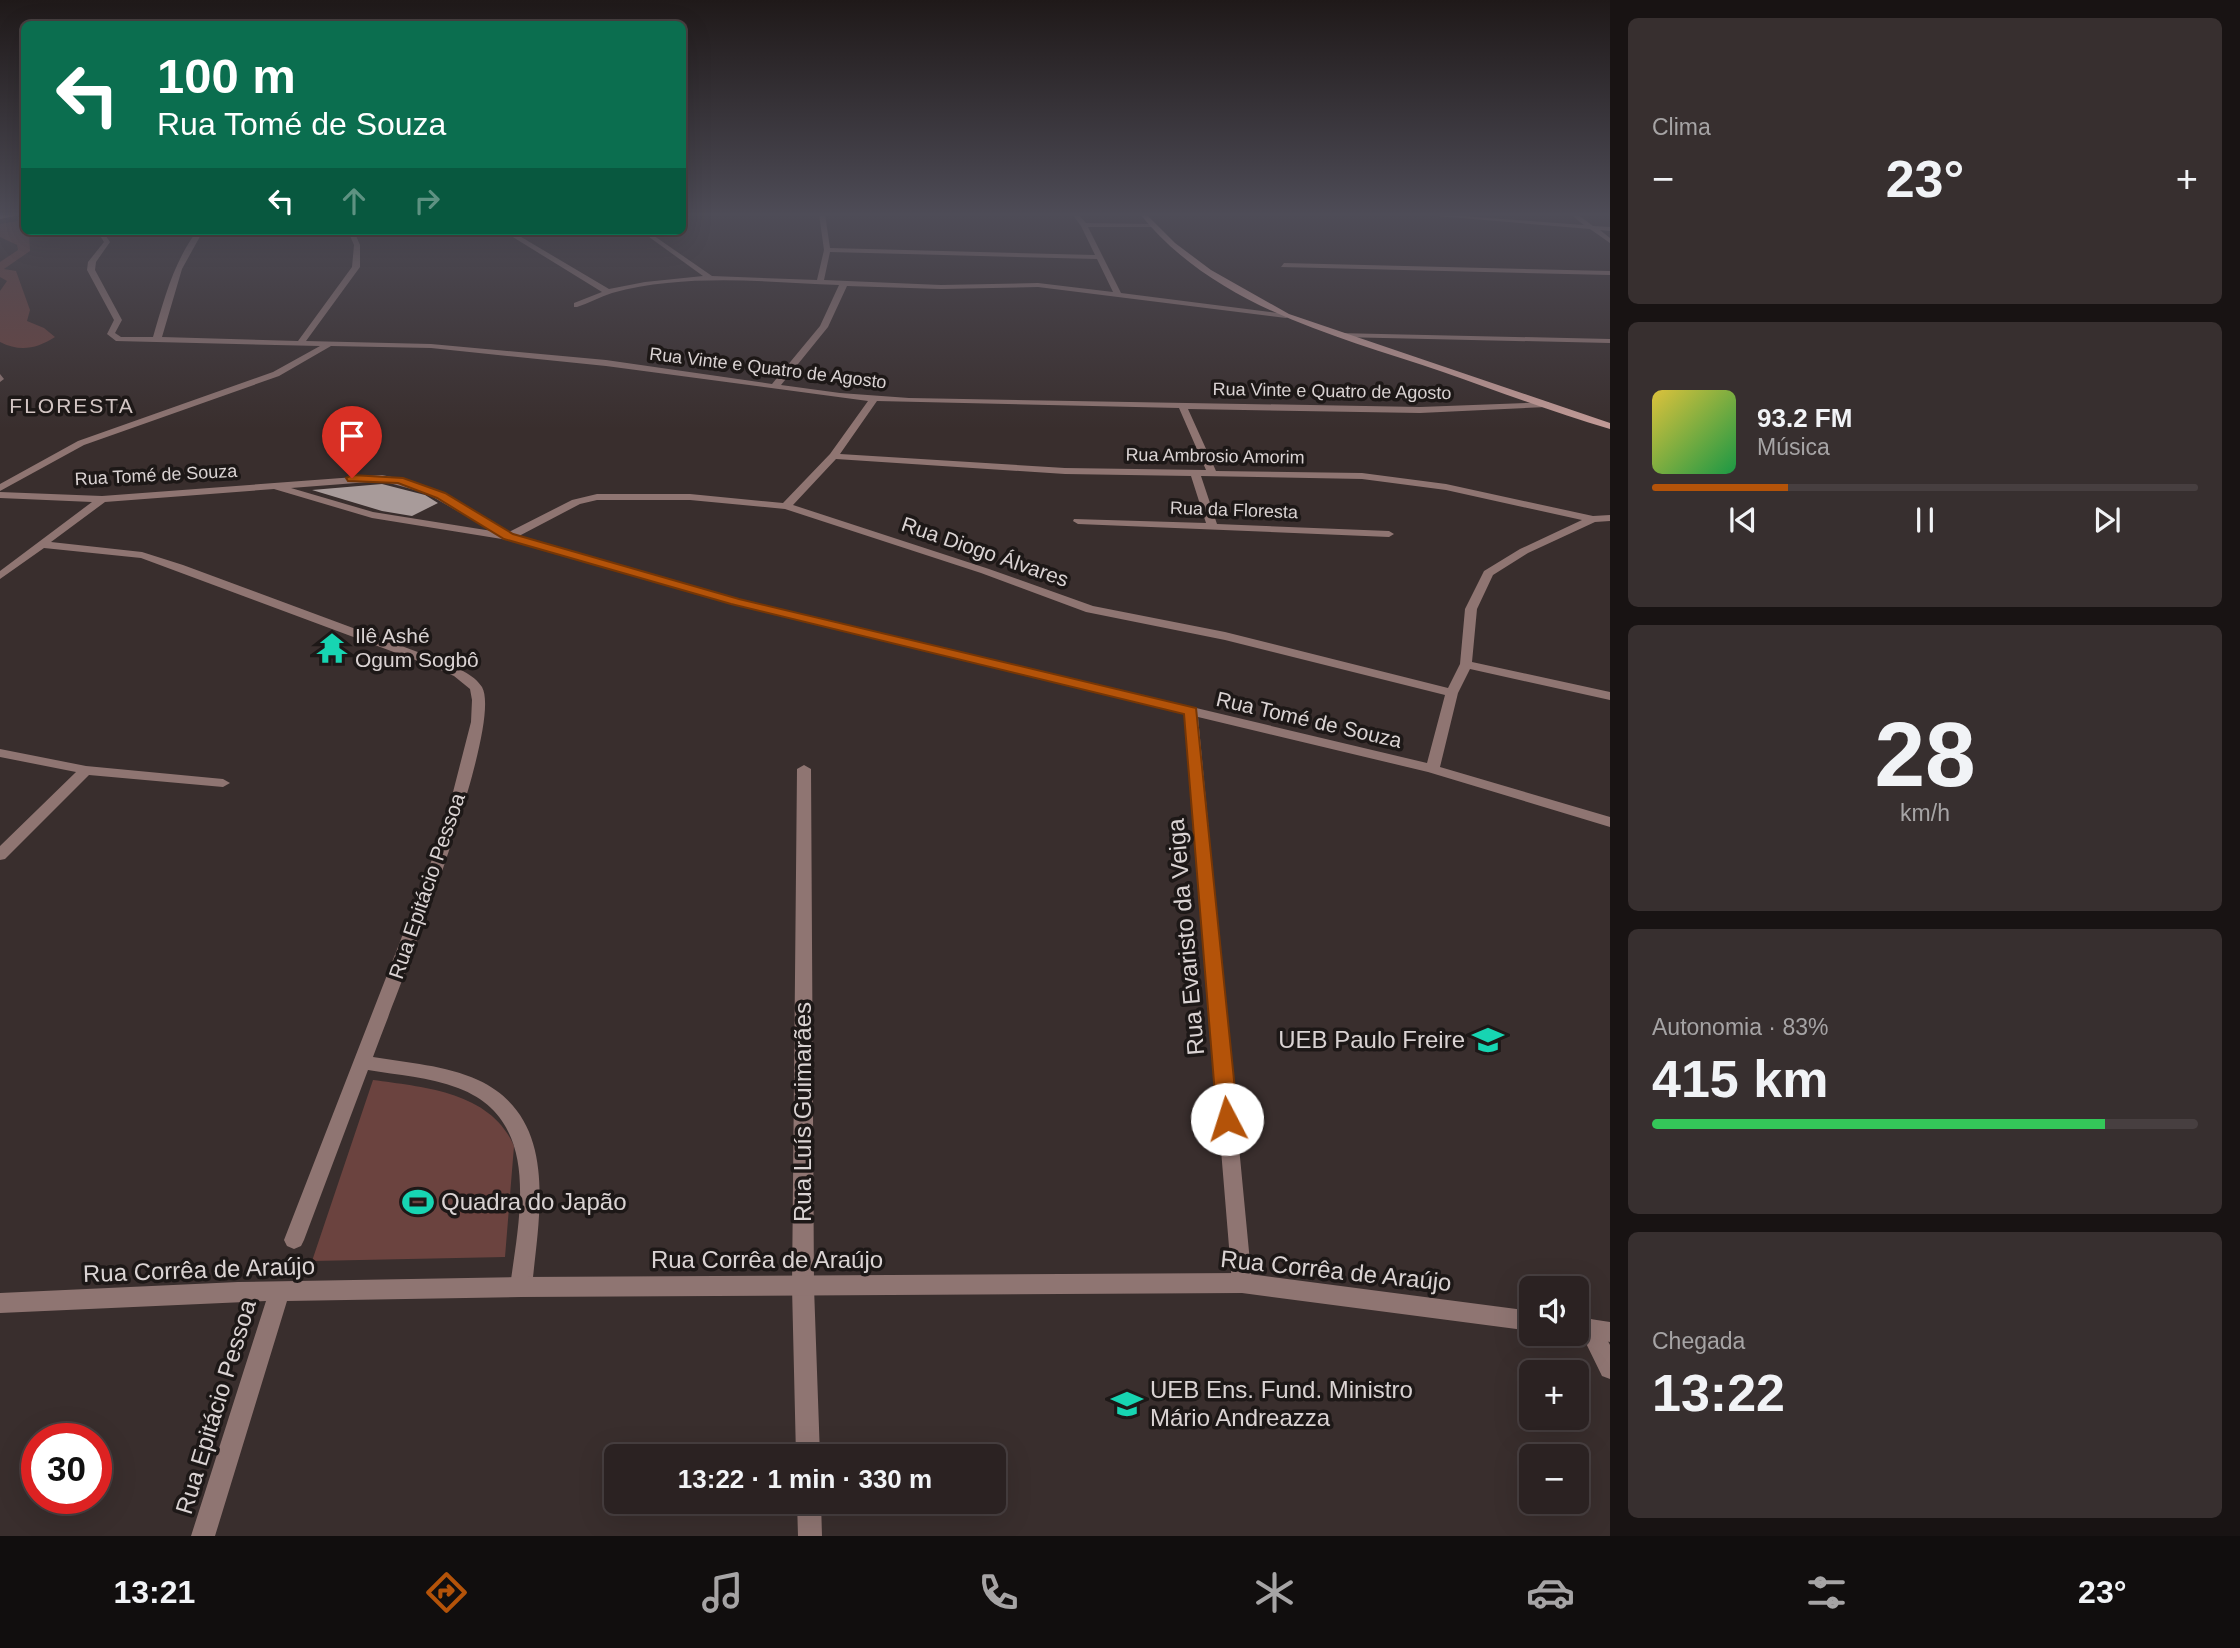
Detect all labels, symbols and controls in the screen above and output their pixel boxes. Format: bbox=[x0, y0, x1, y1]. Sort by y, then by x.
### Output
icon: left bbox=[42, 49, 133, 140]
text: 100 m bbox=[157, 49, 296, 103]
text: Rua Tomé de Souza bbox=[157, 106, 446, 142]
text: Clima bbox=[1652, 114, 1711, 140]
text: 23° bbox=[1886, 150, 1964, 208]
text: − bbox=[1652, 158, 1674, 200]
text: + bbox=[2176, 158, 2198, 200]
icon: left bbox=[262, 182, 300, 220]
icon: ahead bbox=[335, 182, 373, 220]
icon: right bbox=[408, 182, 446, 220]
street label: Rua Vinte e Quatro de Agosto bbox=[648, 344, 888, 392]
street label: Rua Vinte e Quatro de Agosto bbox=[1212, 379, 1452, 403]
district label: FLORESTA bbox=[9, 394, 135, 417]
text: 93.2 FM bbox=[1757, 403, 1852, 433]
pin bbox=[322, 406, 382, 478]
icon: arrive bbox=[333, 417, 371, 455]
text: Música bbox=[1757, 434, 1830, 460]
street label: Rua Ambrosio Amorim bbox=[1125, 444, 1305, 468]
street label: Rua Tomé de Souza bbox=[74, 461, 239, 489]
street label: Rua da Floresta bbox=[1170, 498, 1299, 522]
icon: previous bbox=[1724, 501, 1762, 539]
icon: pause bbox=[1906, 501, 1944, 539]
icon: next bbox=[2088, 501, 2126, 539]
street label: Rua Diogo Álvares bbox=[899, 512, 1072, 591]
place label: Ilê Ashé Ogum Sogbô bbox=[355, 624, 479, 671]
temple icon: Ilê Ashé Ogum Sogbô bbox=[315, 631, 349, 665]
street label: Rua Tomé de Souza bbox=[1214, 687, 1405, 752]
text: 28 bbox=[1874, 704, 1976, 805]
street label: Rua Epitácio Pessoa bbox=[384, 790, 469, 982]
text: km/h bbox=[1900, 800, 1950, 826]
street label: Rua Evaristo da Veiga bbox=[1162, 817, 1209, 1057]
street label: Rua Luís Guimarães bbox=[789, 1002, 816, 1222]
text: Autonomia · 83% bbox=[1652, 1014, 1828, 1040]
school or university icon: UEB Paulo Freire bbox=[1471, 1023, 1505, 1057]
place label: UEB Paulo Freire bbox=[1278, 1026, 1465, 1053]
text: 415 km bbox=[1652, 1050, 1828, 1108]
position arrow bbox=[1190, 1082, 1264, 1156]
sports icon: Quadra do Japão bbox=[401, 1185, 435, 1219]
place label: Quadra do Japão bbox=[441, 1188, 626, 1215]
street label: Rua Corrêa de Araújo bbox=[1219, 1245, 1453, 1296]
street label: Rua Corrêa de Araújo bbox=[651, 1246, 883, 1273]
street label: Rua Corrêa de Araújo bbox=[83, 1252, 315, 1287]
map controls bbox=[1519, 1276, 1589, 1514]
button: sound bbox=[1519, 1276, 1589, 1346]
street label: Rua Epitácio Pessoa bbox=[170, 1296, 261, 1517]
text: Chegada bbox=[1652, 1328, 1745, 1354]
button: + bbox=[1519, 1360, 1589, 1430]
text: 13:22 bbox=[1652, 1364, 1785, 1422]
place label: UEB Ens. Fund. Ministro Mário Andreazza bbox=[1150, 1376, 1413, 1431]
school or university icon: UEB Ens. Fund. Ministro Mário Andreazza bbox=[1110, 1387, 1144, 1421]
speed limit sign: 30 bbox=[21, 1423, 112, 1514]
button: − bbox=[1519, 1444, 1589, 1514]
text: 13:22 · 1 min · 330 m bbox=[678, 1464, 932, 1494]
icon: directions bbox=[422, 1568, 471, 1617]
icon: music bbox=[698, 1568, 747, 1617]
icon: phone bbox=[974, 1568, 1023, 1617]
icon: climate bbox=[1250, 1568, 1299, 1617]
icon: car bbox=[1526, 1568, 1575, 1617]
icon: filters bbox=[1802, 1568, 1851, 1617]
text: 13:21 bbox=[113, 1574, 195, 1610]
text: 23° bbox=[2078, 1574, 2127, 1610]

